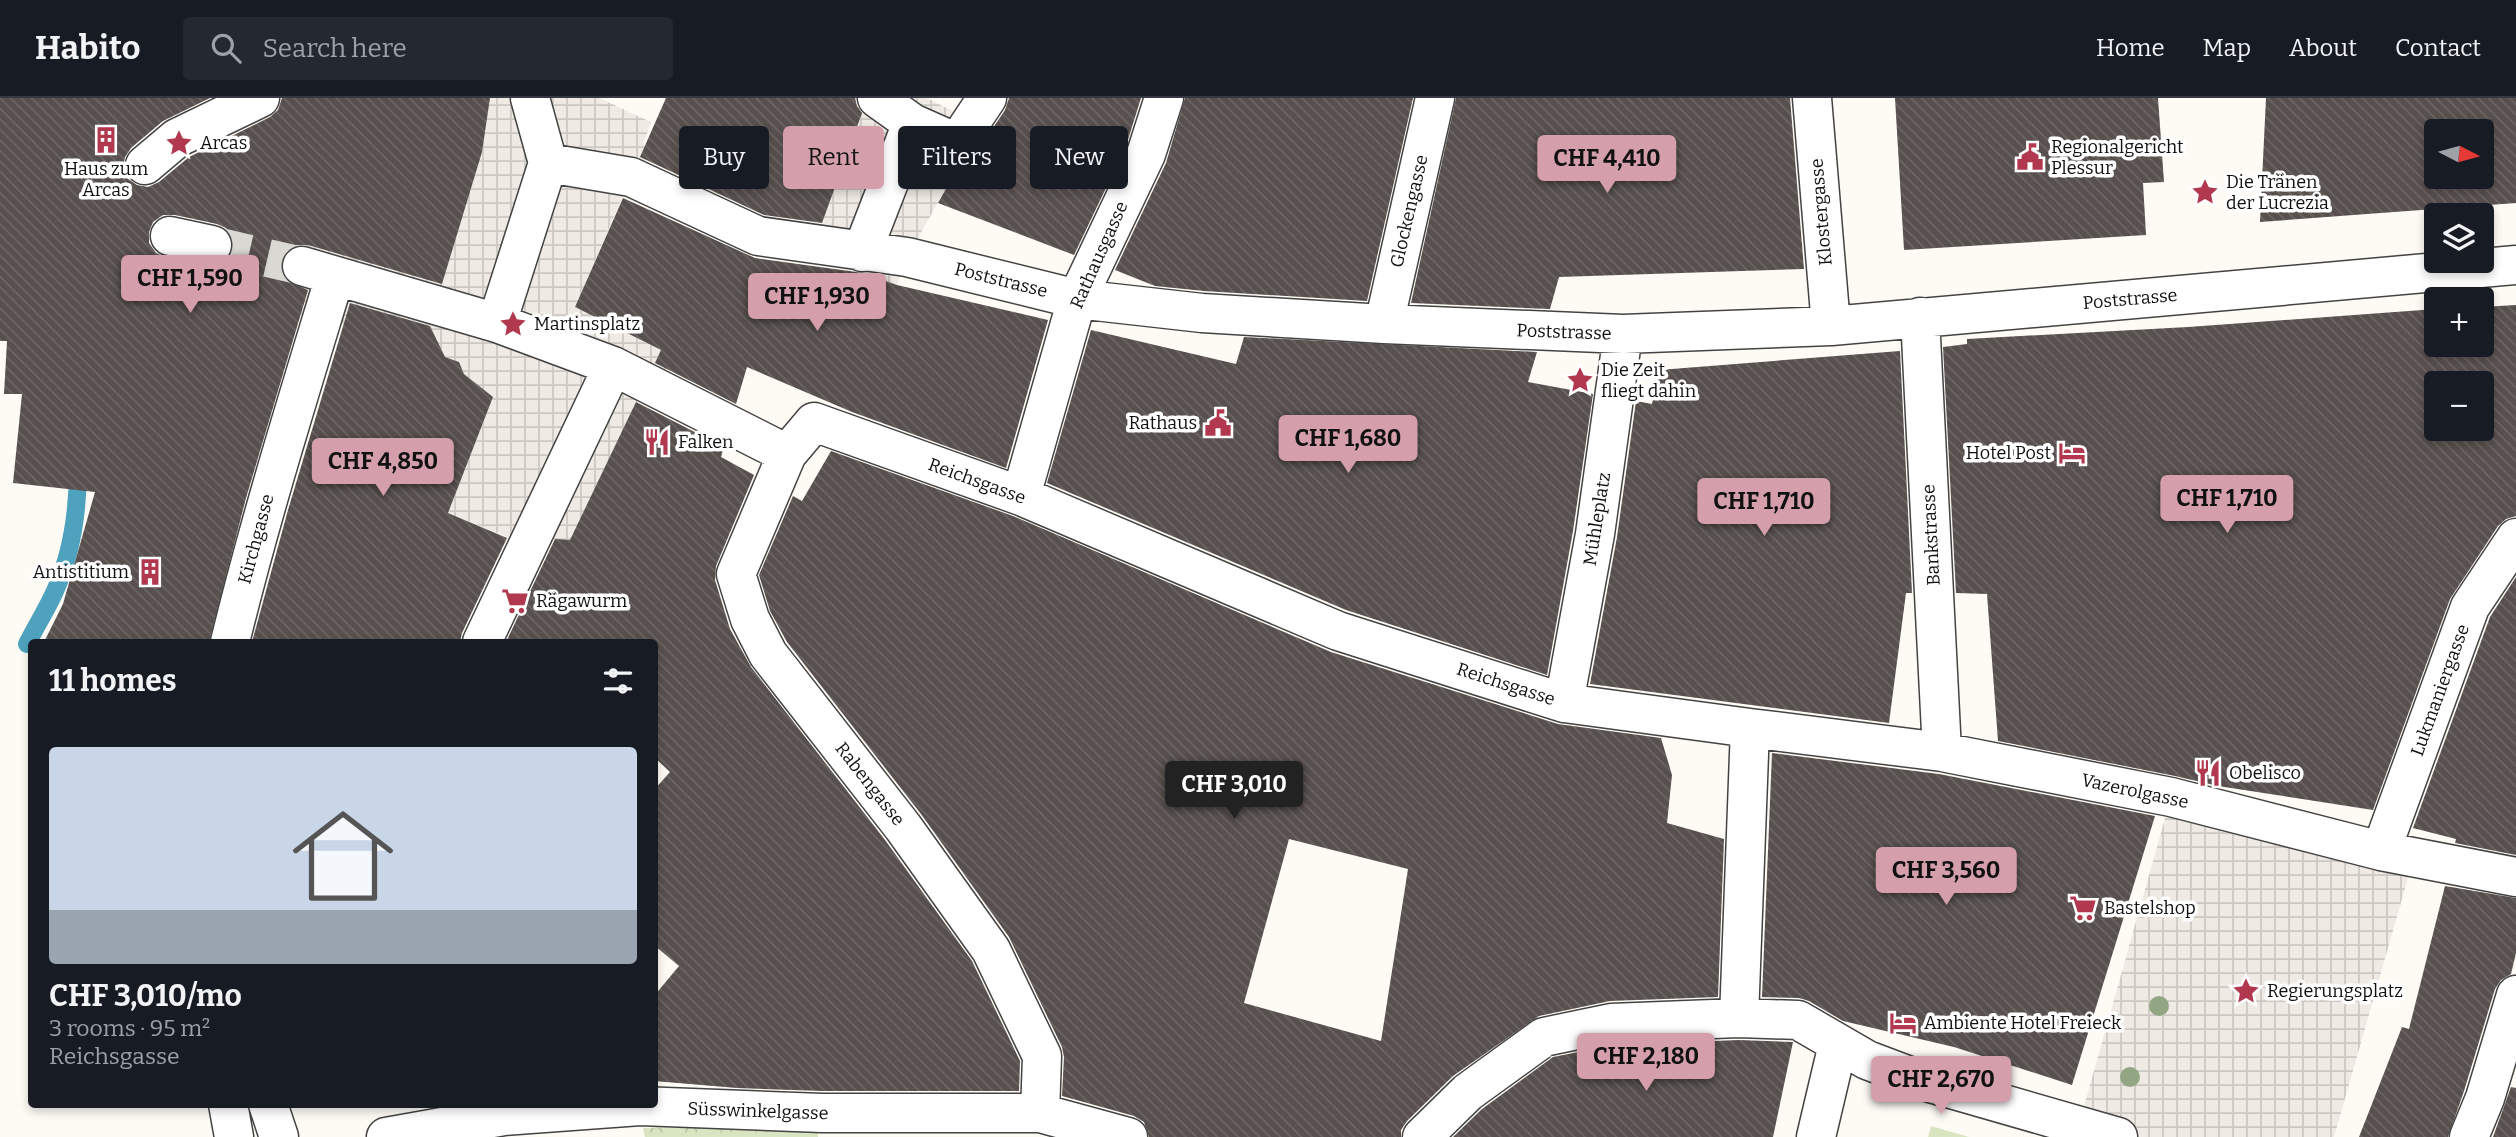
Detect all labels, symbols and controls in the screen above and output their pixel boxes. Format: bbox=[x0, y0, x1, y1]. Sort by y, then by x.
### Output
search box bbox=[183, 17, 673, 80]
text: Habito bbox=[35, 28, 141, 68]
icon: search bbox=[207, 29, 245, 67]
text: Search here bbox=[263, 33, 407, 64]
text: Home bbox=[2096, 34, 2165, 62]
text: Map bbox=[2203, 34, 2251, 62]
text: About bbox=[2289, 34, 2357, 62]
text: Contact bbox=[2395, 34, 2481, 62]
north arrow bbox=[2424, 119, 2494, 189]
map controls bbox=[2424, 119, 2494, 441]
building icon: Haus zum Arcas bbox=[91, 125, 121, 155]
chip: Buy bbox=[679, 126, 769, 189]
chip: Rent bbox=[783, 126, 884, 189]
chip: Filters bbox=[898, 126, 1016, 189]
chip: New bbox=[1030, 126, 1128, 189]
place icon: Arcas bbox=[164, 128, 194, 158]
place label: Arcas bbox=[200, 132, 247, 154]
pin: CHF 4,410 bbox=[1527, 136, 1687, 195]
place label: Regionalgericht Plessur bbox=[2051, 136, 2184, 179]
public building icon: Regionalgericht Plessur bbox=[2015, 142, 2045, 172]
text: CHF 4,410 bbox=[1553, 144, 1661, 172]
street label: Glockengasse bbox=[1385, 152, 1433, 270]
place label: Haus zum Arcas bbox=[64, 158, 148, 201]
street label: Klostergasse bbox=[1805, 158, 1837, 266]
place label: Die Tränen der Lucrezia bbox=[2226, 171, 2329, 214]
place icon: Die Tränen der Lucrezia bbox=[2190, 177, 2220, 207]
street label: Rathausgasse bbox=[1066, 198, 1132, 312]
button: layers bbox=[2424, 203, 2494, 273]
pin: CHF 1,590 bbox=[110, 256, 270, 315]
street label: Poststrasse bbox=[952, 258, 1050, 302]
text: CHF 1,590 bbox=[137, 264, 243, 292]
pin: CHF 1,930 bbox=[737, 274, 897, 333]
text: CHF 1,930 bbox=[764, 282, 870, 310]
street label: Poststrasse bbox=[2082, 284, 2178, 314]
button: + bbox=[2424, 287, 2494, 357]
place icon: Martinsplatz bbox=[498, 309, 528, 339]
place label: Martinsplatz bbox=[534, 313, 640, 335]
street label: Poststrasse bbox=[1516, 319, 1612, 345]
place label: Die Zeit fliegt dahin bbox=[1601, 359, 1697, 402]
place icon: Die Zeit fliegt dahin bbox=[1565, 365, 1595, 395]
button: − bbox=[2424, 371, 2494, 441]
public building icon: Rathaus bbox=[1203, 408, 1233, 438]
place label: Rathaus bbox=[1128, 412, 1197, 434]
pin: CHF 1,680 bbox=[1268, 416, 1428, 475]
text: CHF 1,680 bbox=[1295, 424, 1401, 452]
restaurant icon: Falken bbox=[642, 427, 672, 457]
place label: Falken bbox=[678, 431, 734, 453]
pin: CHF 4,850 bbox=[303, 438, 463, 498]
hotel icon: Hotel Post bbox=[2057, 438, 2087, 468]
place label: Hotel Post bbox=[1966, 442, 2051, 464]
text: CHF 4,850 bbox=[328, 447, 438, 475]
street label: Reichsgasse bbox=[925, 453, 1029, 509]
street label: Mühleplatz bbox=[1579, 471, 1615, 567]
pin: CHF 1,710 bbox=[2147, 476, 2307, 535]
pin: CHF 1,710 bbox=[1684, 478, 1844, 538]
street label: Bankstrasse bbox=[1917, 484, 1945, 586]
text: CHF 1,710 bbox=[2176, 484, 2278, 512]
text: CHF 1,710 bbox=[1713, 487, 1815, 515]
street label: Kirchgasse bbox=[233, 492, 279, 586]
building icon: Antistitium bbox=[135, 557, 165, 587]
place label: Antistitium bbox=[33, 561, 129, 583]
supermarket icon: Rägawurm bbox=[500, 586, 530, 616]
place label: Rägawurm bbox=[536, 590, 627, 612]
street label: Lukmaniergasse bbox=[2406, 621, 2474, 759]
street label: Reichsgasse bbox=[1454, 658, 1558, 710]
icon: filters bbox=[599, 662, 637, 700]
text: 11 homes bbox=[49, 663, 177, 699]
street label: Rabengasse bbox=[831, 738, 909, 830]
restaurant icon: Obelisco bbox=[2193, 758, 2223, 788]
pin: CHF 3,010 bbox=[1154, 762, 1314, 821]
place label: Obelisco bbox=[2229, 762, 2301, 784]
street label: Vazerolgasse bbox=[2079, 769, 2191, 813]
text: CHF 3,010 bbox=[1181, 770, 1287, 798]
icon: home bbox=[280, 793, 406, 919]
pin: CHF 3,560 bbox=[1866, 848, 2026, 907]
text: CHF 3,560 bbox=[1892, 856, 2000, 884]
supermarket icon: Bastelshop bbox=[2068, 893, 2098, 923]
place label: Bastelshop bbox=[2104, 897, 2196, 919]
place icon: Regierungsplatz bbox=[2231, 976, 2261, 1006]
text: CHF 3,010/mo bbox=[49, 978, 242, 1014]
place label: Regierungsplatz bbox=[2267, 980, 2403, 1002]
hotel icon: Ambiente Hotel Freieck bbox=[1888, 1008, 1918, 1038]
place label: Ambiente Hotel Freieck bbox=[1924, 1012, 2122, 1034]
text: 3 rooms · 95 m² bbox=[49, 1014, 210, 1042]
pin: CHF 2,180 bbox=[1566, 1034, 1726, 1093]
text: Reichsgasse bbox=[49, 1042, 180, 1070]
text: CHF 2,180 bbox=[1593, 1042, 1699, 1070]
pin: CHF 2,670 bbox=[1861, 1056, 2021, 1116]
text: CHF 2,670 bbox=[1887, 1065, 1995, 1093]
street label: Süsswinkelgasse bbox=[687, 1098, 829, 1124]

